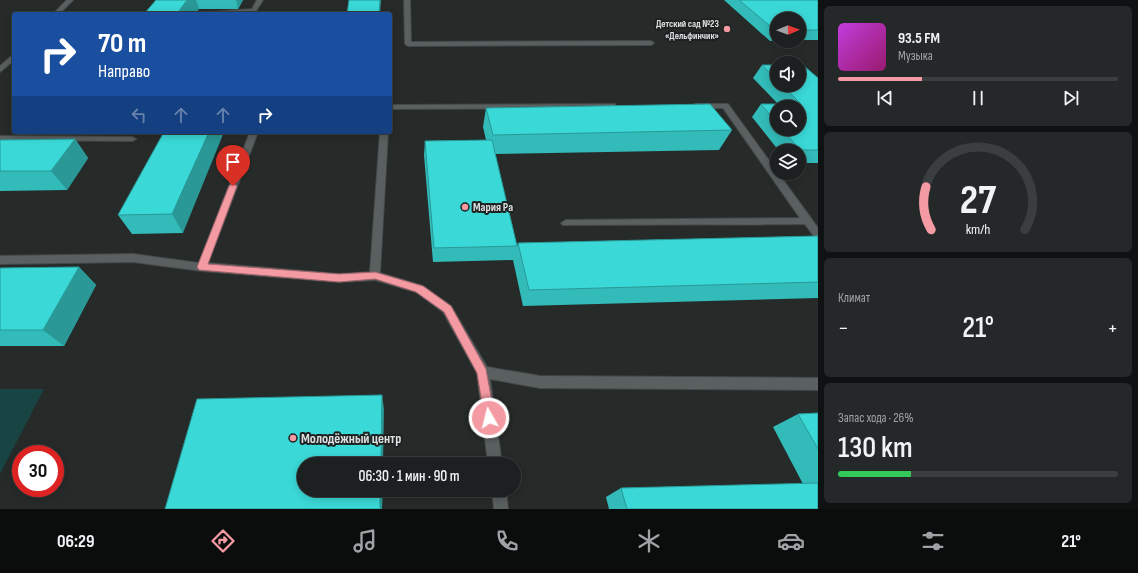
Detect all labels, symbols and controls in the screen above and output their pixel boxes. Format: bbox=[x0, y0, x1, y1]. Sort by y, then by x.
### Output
north arrow bbox=[770, 12, 806, 48]
map controls bbox=[770, 12, 806, 180]
place label: Детский сад №23 «Дельфинчик» bbox=[656, 18, 720, 42]
marker: Детский сад №23 «Дельфинчик» bbox=[722, 24, 732, 34]
text: 70 m bbox=[98, 27, 146, 60]
icon: right bbox=[32, 28, 84, 80]
text: 93.5 FM bbox=[898, 29, 940, 48]
text: Музыка bbox=[898, 48, 933, 64]
button: sound bbox=[770, 56, 806, 92]
text: Направо bbox=[98, 61, 150, 82]
icon: previous bbox=[874, 87, 896, 109]
icon: pause bbox=[967, 87, 989, 109]
icon: next bbox=[1060, 87, 1082, 109]
button: search bbox=[770, 100, 806, 136]
icon: left bbox=[128, 104, 150, 126]
icon: ahead bbox=[170, 104, 192, 126]
icon: ahead bbox=[212, 104, 234, 126]
icon: right bbox=[254, 104, 276, 126]
button: layers bbox=[770, 144, 806, 180]
pin bbox=[216, 145, 250, 186]
icon: arrive bbox=[222, 151, 244, 173]
text: 27 bbox=[960, 175, 997, 224]
place label: Мария Ра bbox=[473, 200, 513, 215]
marker: Мария Ра bbox=[460, 202, 470, 212]
text: km/h bbox=[966, 220, 990, 237]
text: Климат bbox=[838, 290, 870, 306]
text: 21° bbox=[962, 310, 994, 346]
text: − bbox=[838, 315, 849, 342]
text: + bbox=[1107, 315, 1118, 342]
position arrow bbox=[468, 397, 510, 439]
text: Запас хода · 26% bbox=[838, 410, 914, 426]
place label: Молодёжный центр bbox=[301, 430, 401, 447]
text: 130 km bbox=[838, 430, 913, 466]
marker: Молодёжный центр bbox=[288, 433, 298, 443]
speed limit sign: 30 bbox=[12, 445, 64, 497]
text: 06:30 · 1 мин · 90 m bbox=[359, 467, 459, 486]
icon: directions bbox=[209, 527, 237, 555]
icon: music bbox=[351, 527, 379, 555]
icon: phone bbox=[493, 527, 521, 555]
icon: climate bbox=[635, 527, 663, 555]
icon: car bbox=[777, 527, 805, 555]
icon: filters bbox=[919, 527, 947, 555]
text: 06:29 bbox=[57, 531, 95, 552]
text: 21° bbox=[1061, 531, 1081, 552]

